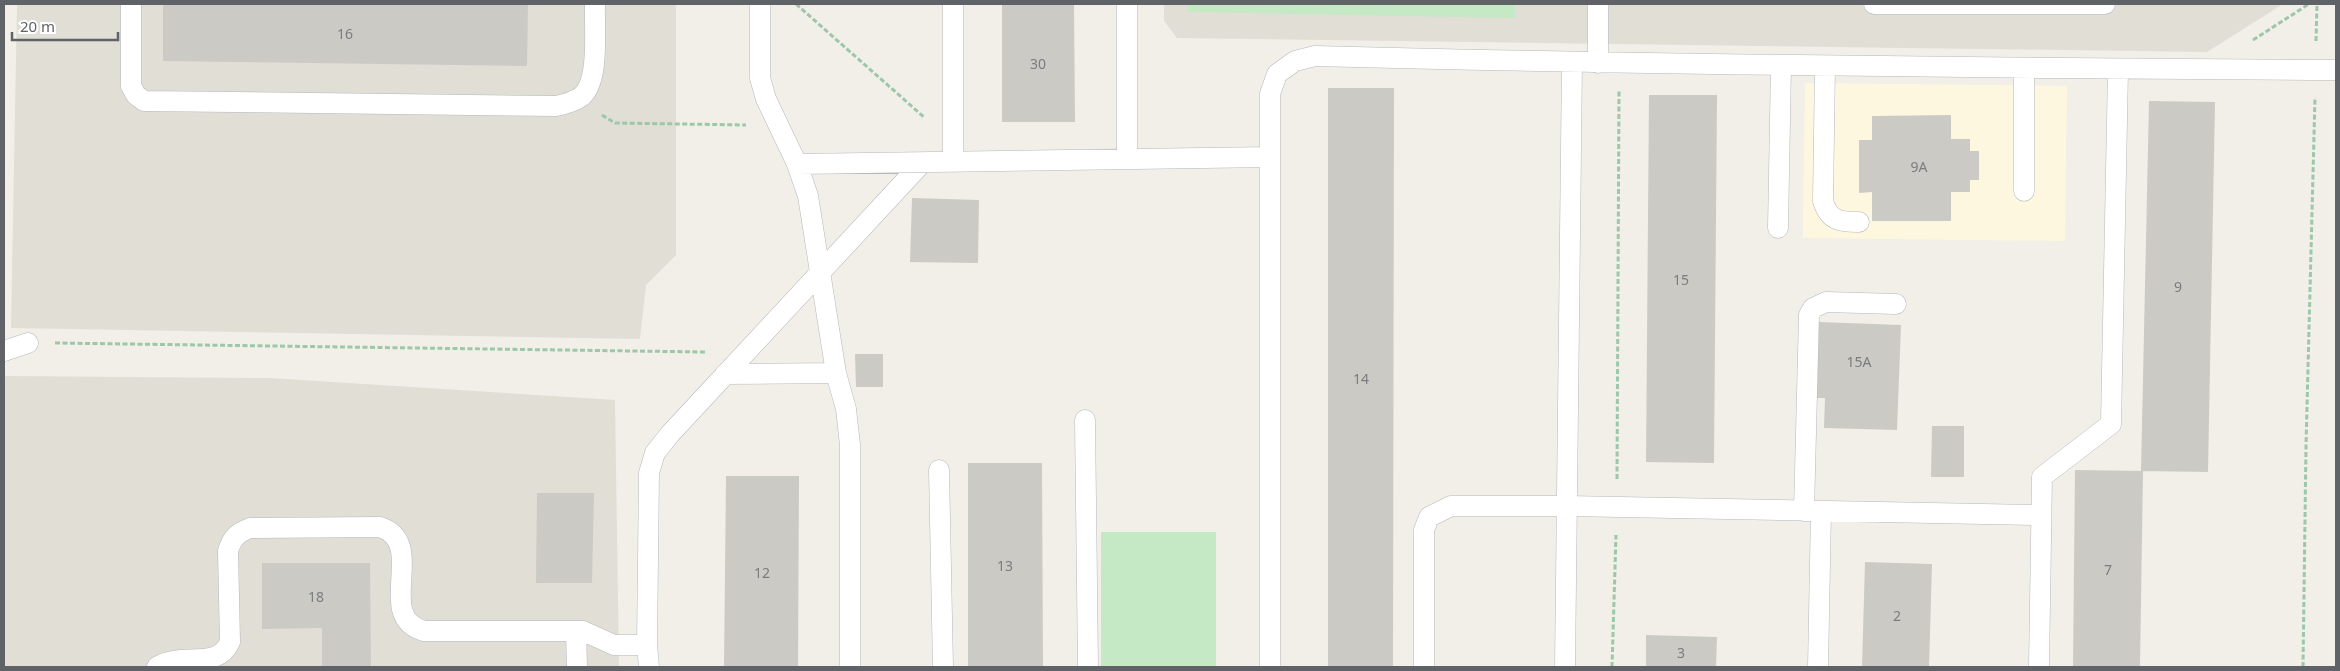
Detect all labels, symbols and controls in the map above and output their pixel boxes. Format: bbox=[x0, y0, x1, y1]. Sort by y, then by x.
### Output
scale bar bbox=[12, 10, 119, 42]
text: 20 m bbox=[20, 16, 55, 36]
house number: 16 bbox=[337, 24, 353, 43]
house number: 30 bbox=[1030, 54, 1046, 73]
house number: 9А bbox=[1911, 157, 1928, 176]
house number: 15 bbox=[1673, 270, 1689, 289]
house number: 9 bbox=[2174, 277, 2182, 296]
house number: 15А bbox=[1847, 352, 1872, 371]
house number: 14 bbox=[1353, 369, 1369, 388]
house number: 13 bbox=[997, 556, 1013, 575]
house number: 7 bbox=[2104, 560, 2112, 579]
house number: 12 bbox=[754, 563, 770, 582]
house number: 18 bbox=[308, 587, 324, 606]
house number: 2 bbox=[1893, 606, 1901, 625]
house number: 3 bbox=[1677, 643, 1685, 662]

